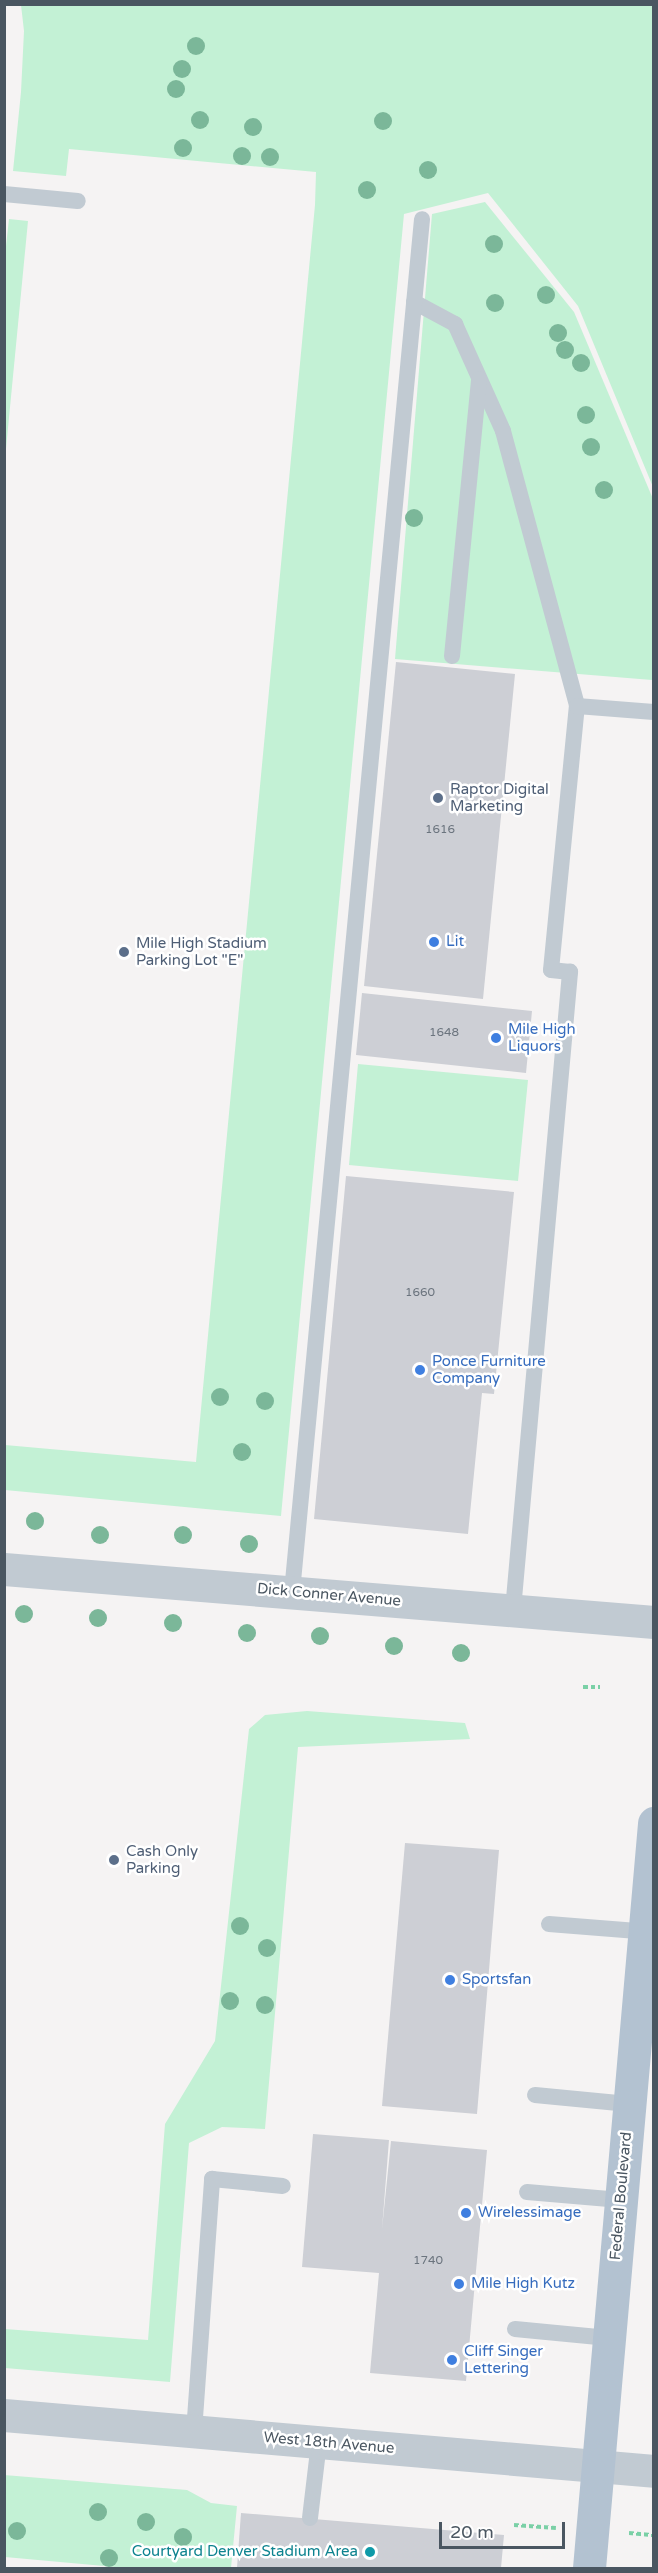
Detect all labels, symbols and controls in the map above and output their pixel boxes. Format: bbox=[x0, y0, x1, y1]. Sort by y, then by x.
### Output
place label: Raptor Digital Marketing bbox=[450, 780, 549, 815]
marker: Raptor Digital Marketing bbox=[431, 791, 445, 805]
house number: 1616 bbox=[425, 823, 455, 837]
place label: Lit bbox=[446, 933, 464, 951]
place label: Mile High Stadium Parking Lot "E" bbox=[136, 934, 267, 969]
marker: Lit bbox=[427, 935, 441, 949]
marker: Mile High Stadium Parking Lot "E" bbox=[117, 945, 131, 959]
place label: Mile High Liquors bbox=[508, 1020, 576, 1055]
house number: 1648 bbox=[429, 1026, 459, 1040]
marker: Mile High Liquors bbox=[489, 1031, 503, 1045]
house number: 1660 bbox=[405, 1286, 435, 1300]
place label: Ponce Furniture Company bbox=[432, 1352, 546, 1387]
marker: Ponce Furniture Company bbox=[413, 1363, 427, 1377]
street label: Dick Conner Avenue bbox=[256, 1580, 402, 1610]
place label: Cash Only Parking bbox=[126, 1842, 198, 1877]
marker: Cash Only Parking bbox=[107, 1853, 121, 1867]
place label: Sportsfan bbox=[462, 1971, 531, 1989]
marker: Sportsfan bbox=[443, 1973, 457, 1987]
street label: Federal Boulevard bbox=[606, 2131, 636, 2261]
place label: Wirelessimage bbox=[478, 2204, 581, 2222]
marker: Wirelessimage bbox=[459, 2206, 473, 2220]
house number: 1740 bbox=[413, 2254, 443, 2268]
place label: Mile High Kutz bbox=[471, 2275, 575, 2293]
marker: Mile High Kutz bbox=[452, 2277, 466, 2291]
place label: Cliff Singer Lettering bbox=[464, 2342, 543, 2377]
marker: Cliff Singer Lettering bbox=[445, 2353, 459, 2367]
street label: West 18th Avenue bbox=[263, 2428, 395, 2458]
scale bar bbox=[442, 2510, 568, 2548]
text: 20 m bbox=[450, 2521, 494, 2543]
place label: Courtyard Denver Stadium Area bbox=[132, 2543, 358, 2561]
marker: Courtyard Denver Stadium Area bbox=[363, 2545, 377, 2559]

